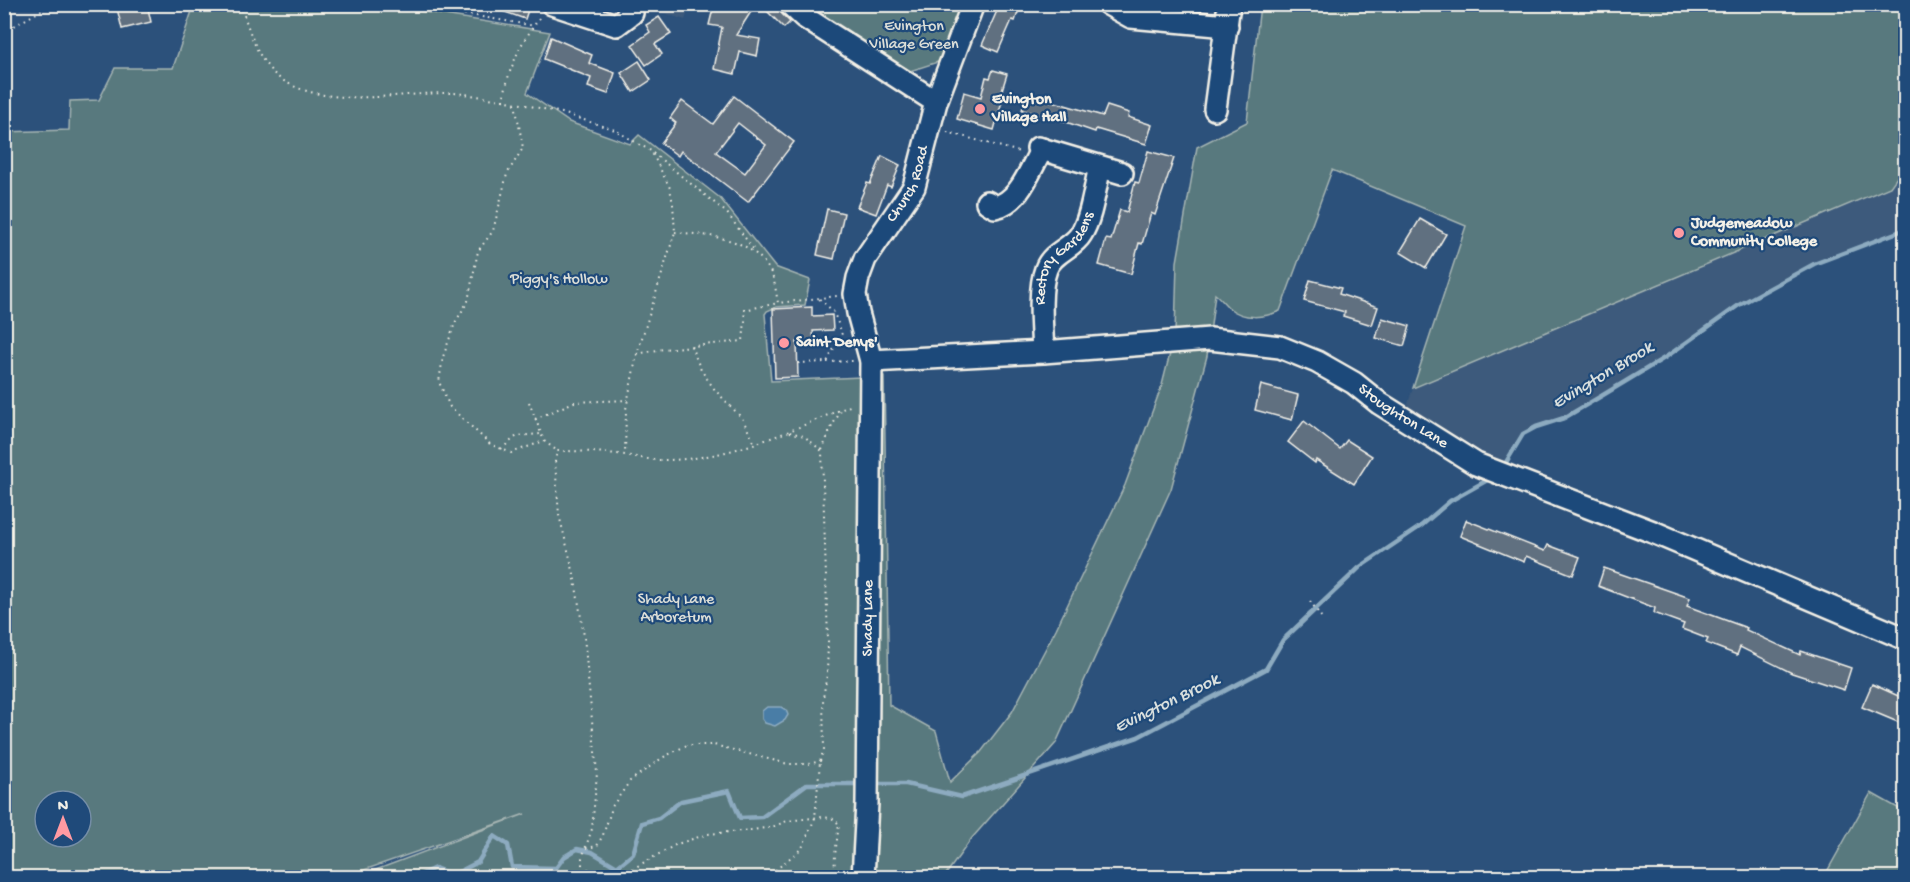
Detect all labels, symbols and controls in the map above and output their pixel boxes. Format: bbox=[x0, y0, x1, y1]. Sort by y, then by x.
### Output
park label: Evington Village Green bbox=[868, 18, 959, 55]
place label: Evington Village Hall bbox=[991, 91, 1067, 128]
marker: Evington Village Hall bbox=[973, 102, 987, 116]
street label: Church Road bbox=[883, 142, 934, 227]
street label: Rectory Gardens bbox=[1032, 209, 1099, 305]
place label: Judgemeadow Community College bbox=[1690, 215, 1818, 252]
marker: Judgemeadow Community College bbox=[1672, 226, 1686, 240]
park label: Piggy's Hollow bbox=[509, 271, 608, 290]
place label: Saint Denys' bbox=[796, 334, 878, 353]
marker: Saint Denys' bbox=[777, 336, 791, 350]
water label: Evington Brook bbox=[1549, 337, 1659, 414]
street label: Stoughton Lane bbox=[1354, 380, 1452, 454]
street label: Shady Lane bbox=[859, 579, 879, 656]
park label: Shady Lane Arboretum bbox=[638, 591, 715, 628]
water label: Evington Brook bbox=[1111, 669, 1224, 738]
north arrow bbox=[33, 789, 93, 849]
text: N bbox=[58, 798, 69, 817]

